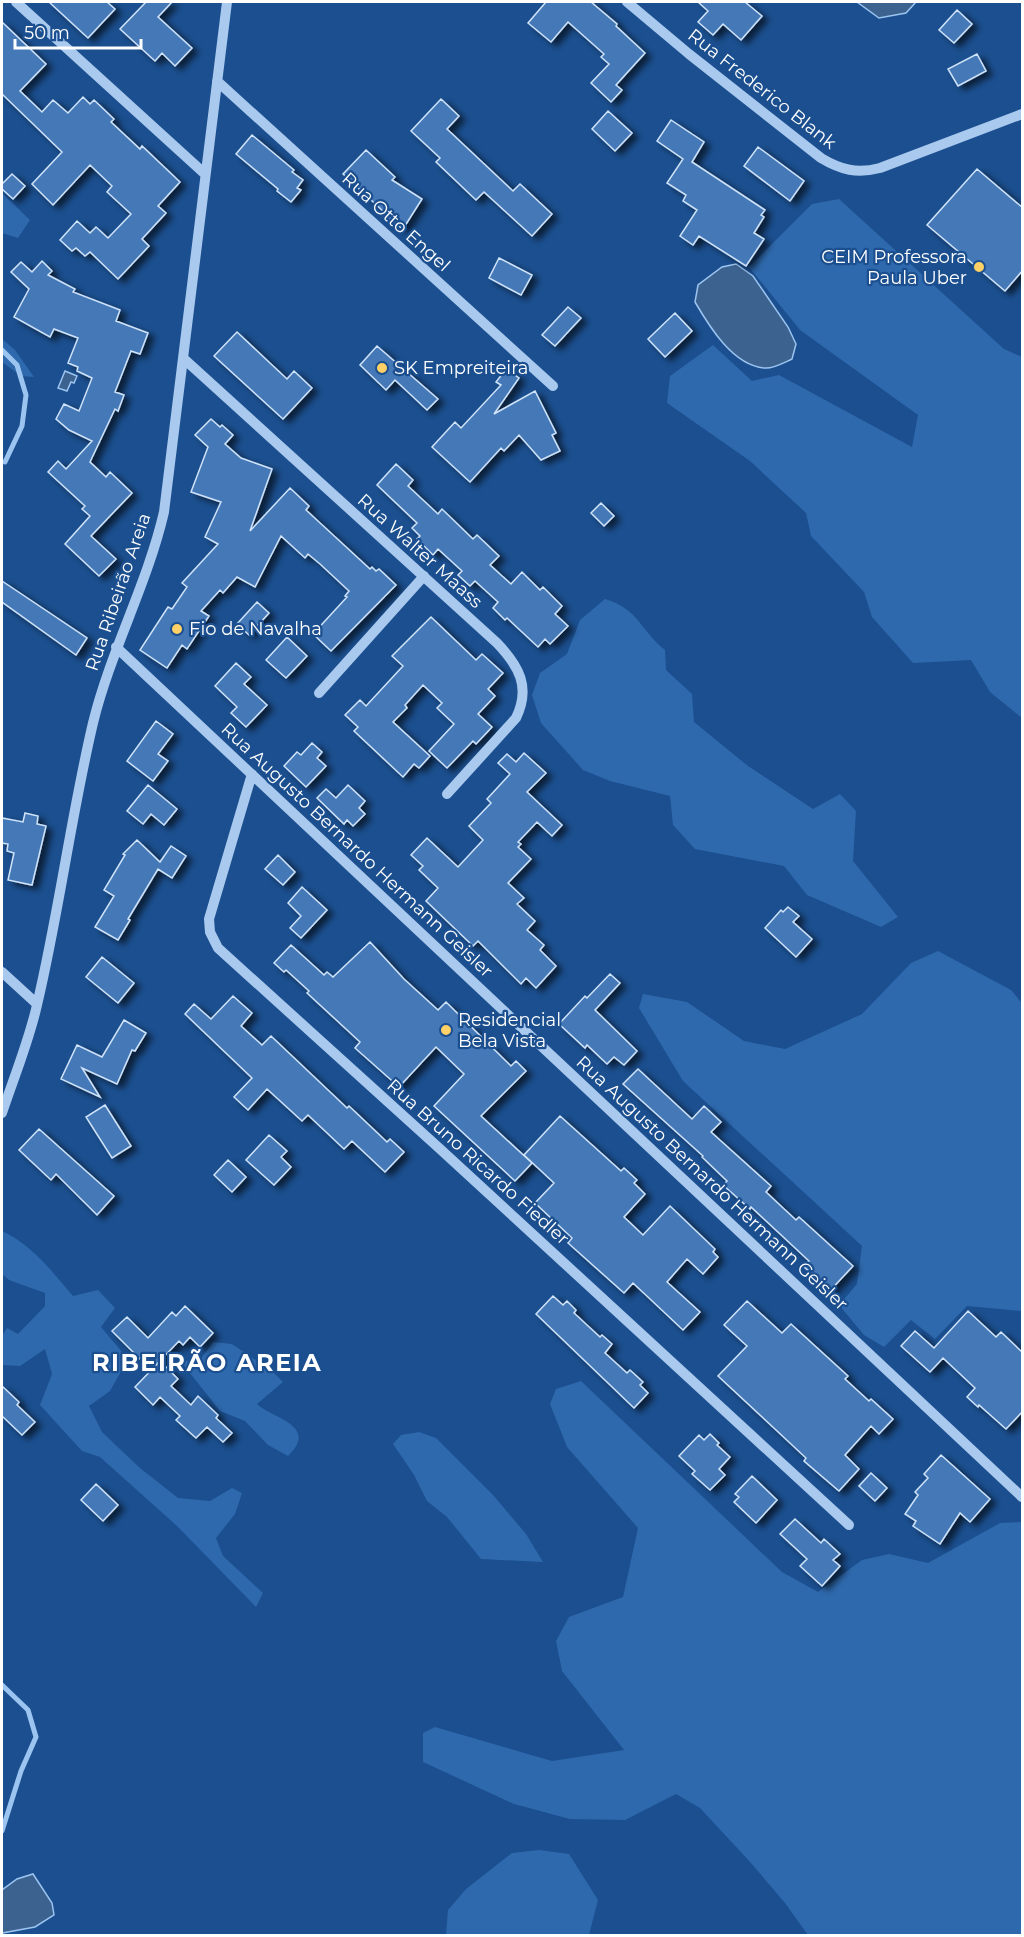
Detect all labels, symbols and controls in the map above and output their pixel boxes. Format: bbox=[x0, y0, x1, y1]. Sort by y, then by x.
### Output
scale bar bbox=[15, 12, 141, 50]
text: 50 m bbox=[24, 22, 70, 44]
street label: Rua Frederico Blank bbox=[683, 24, 841, 154]
street label: Rua Otto Engel bbox=[337, 168, 455, 276]
place label: CEIM Professora Paula Uber bbox=[821, 246, 967, 289]
marker: CEIM Professora Paula Uber bbox=[972, 260, 986, 274]
place label: SK Empreiteira bbox=[394, 357, 528, 379]
marker: SK Empreiteira bbox=[375, 361, 389, 375]
street label: Rua Walter Maass bbox=[353, 489, 487, 613]
street label: Rua Ribeirão Areia bbox=[81, 510, 155, 674]
place label: Fio de Navalha bbox=[189, 618, 322, 640]
marker: Fio de Navalha bbox=[170, 622, 184, 636]
street label: Rua Augusto Bernardo Hermann Geisler bbox=[217, 718, 497, 982]
place label: Residencial Bela Vista bbox=[458, 1009, 561, 1052]
marker: Residencial Bela Vista bbox=[439, 1023, 453, 1037]
street label: Rua Augusto Bernardo Hermann Geisler bbox=[572, 1051, 852, 1315]
street label: Rua Bruno Ricardo Fiedler bbox=[382, 1074, 574, 1250]
district label: RIBEIRÃO AREIA bbox=[92, 1348, 322, 1377]

